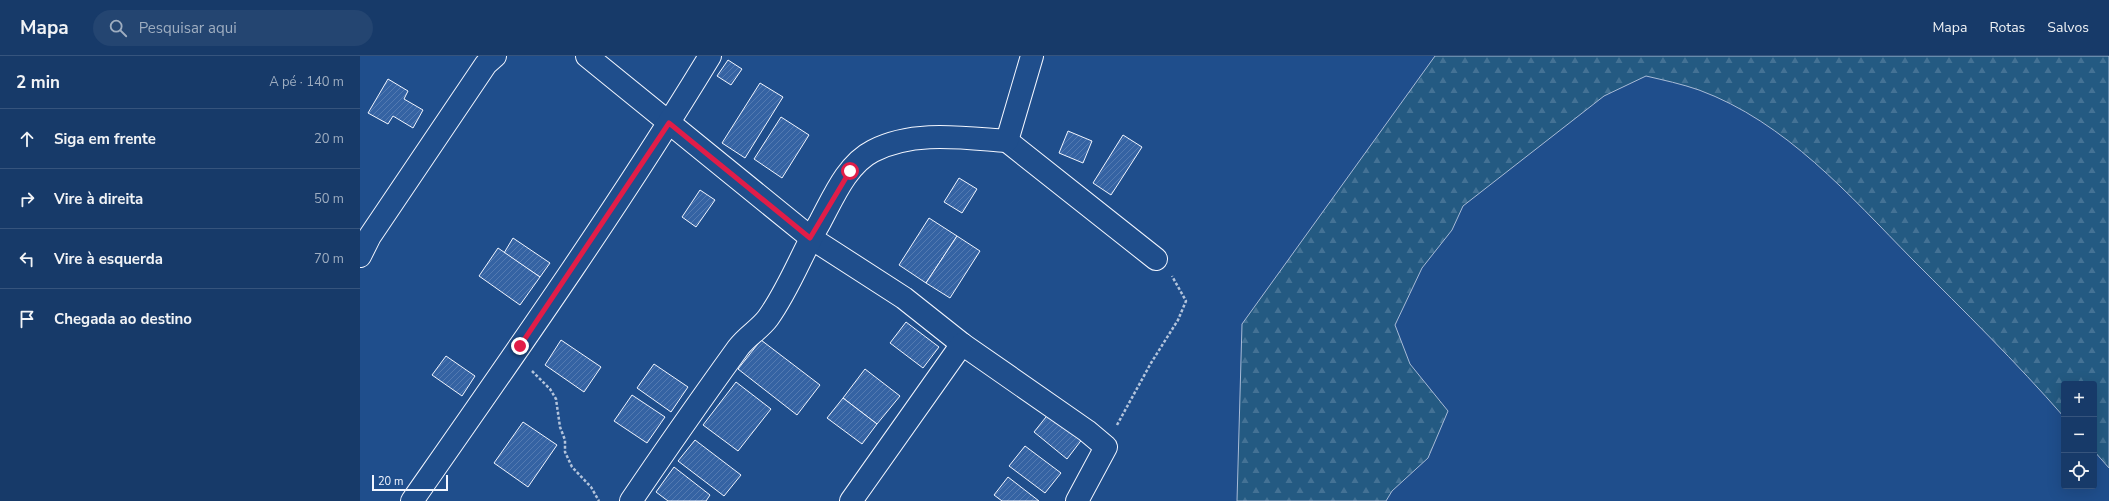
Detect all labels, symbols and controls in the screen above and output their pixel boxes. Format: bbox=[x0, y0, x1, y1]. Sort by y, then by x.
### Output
search box bbox=[93, 10, 373, 46]
text: Mapa bbox=[20, 15, 69, 41]
icon: search bbox=[107, 17, 129, 39]
text: Pesquisar aqui bbox=[139, 18, 237, 38]
text: Mapa bbox=[1932, 18, 1967, 37]
text: Rotas bbox=[1989, 18, 2025, 37]
text: Salvos bbox=[2047, 18, 2089, 37]
text: 2 min bbox=[16, 71, 60, 94]
text: A pé · 140 m bbox=[269, 73, 344, 91]
icon: ahead bbox=[16, 128, 38, 150]
text: Siga em frente bbox=[54, 129, 156, 149]
text: 20 m bbox=[314, 130, 344, 148]
route start bbox=[841, 162, 859, 180]
icon: right bbox=[16, 188, 38, 210]
text: Vire à direita bbox=[54, 189, 143, 209]
text: 50 m bbox=[314, 190, 344, 208]
icon: left bbox=[16, 248, 38, 270]
text: Vire à esquerda bbox=[54, 249, 163, 269]
text: 70 m bbox=[314, 250, 344, 268]
icon: arrive bbox=[16, 308, 38, 330]
text: Chegada ao destino bbox=[54, 309, 192, 329]
route end bbox=[511, 337, 529, 355]
map controls bbox=[2061, 381, 2097, 489]
button: + bbox=[2061, 381, 2097, 417]
button: − bbox=[2061, 417, 2097, 453]
button: locate bbox=[2061, 453, 2097, 489]
scale bar bbox=[372, 473, 448, 492]
text: 20 m bbox=[378, 474, 403, 489]

